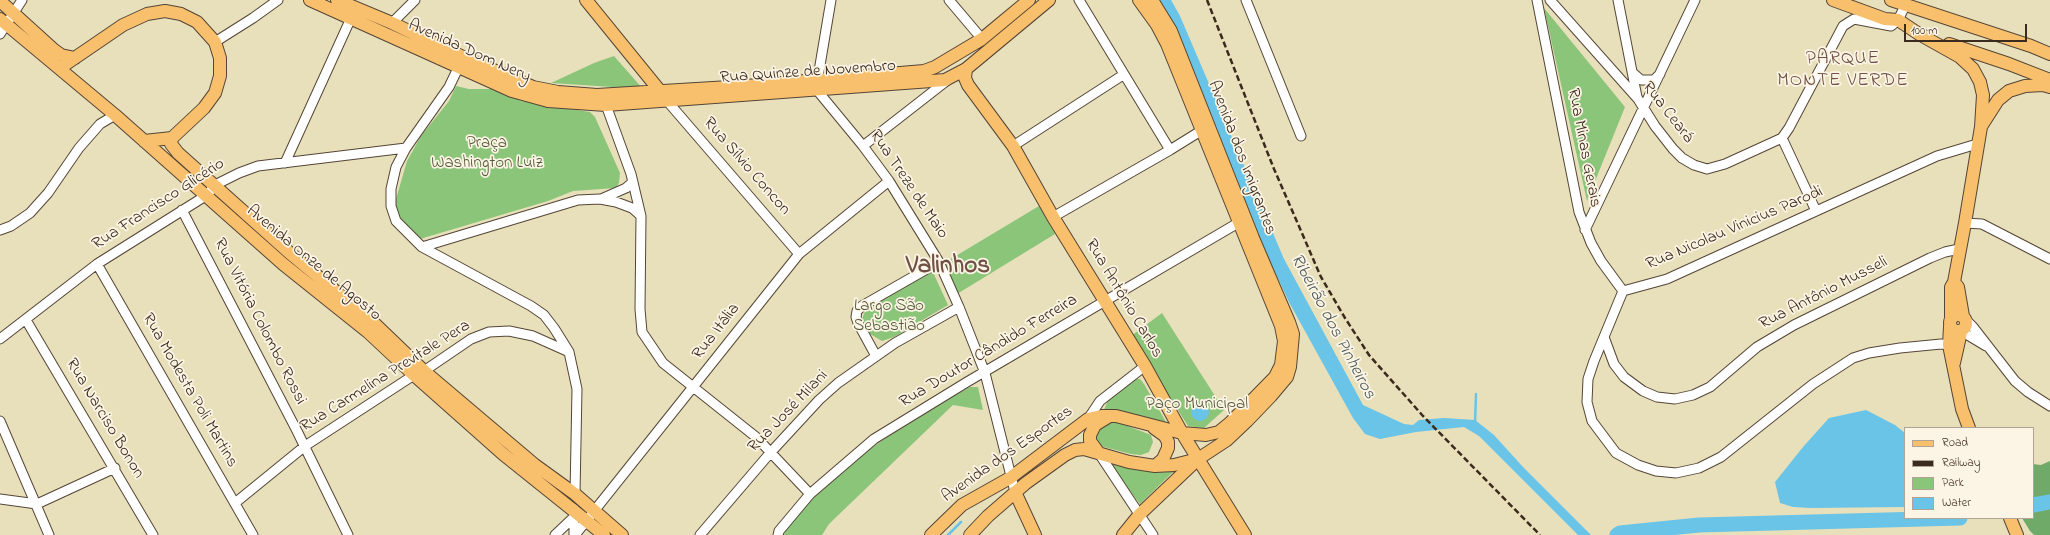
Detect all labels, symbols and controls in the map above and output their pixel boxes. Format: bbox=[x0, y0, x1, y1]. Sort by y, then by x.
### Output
street label: Avenida Dom Nery bbox=[404, 16, 534, 88]
scale bar bbox=[1906, 16, 2029, 42]
text: 100 m bbox=[1911, 22, 1938, 40]
district label: PARQUE MONTE VERDE bbox=[1777, 49, 1909, 93]
street label: Rua Quinze de Novembro bbox=[719, 57, 897, 89]
street label: Avenida dos Imigrantes bbox=[1202, 78, 1280, 238]
street label: Rua Ceará bbox=[1637, 78, 1697, 148]
street label: Rua Minas Gerais bbox=[1561, 87, 1605, 209]
street label: Rua Sílvio Concon bbox=[698, 114, 794, 220]
street label: Rua Treze de Maio bbox=[864, 127, 952, 243]
park label: Praça Washington Luiz bbox=[431, 134, 543, 174]
street label: Rua Francisco Glicério bbox=[89, 155, 229, 255]
street label: Rua Nicolau Vinicius Parodi bbox=[1644, 182, 1826, 276]
street label: Avenida Onze de Agosto bbox=[241, 202, 385, 326]
street label: Rua Vitória Colombo Rossi bbox=[208, 235, 310, 409]
street label: Rua Antônio Carlos bbox=[1080, 236, 1166, 362]
water label: Ribeirão dos Pinheiros bbox=[1285, 251, 1379, 403]
district label: Valinhos bbox=[906, 253, 990, 283]
street label: Rua Antônio Musseli bbox=[1756, 253, 1892, 335]
street label: Rua Doutor Cândido Ferreira bbox=[896, 291, 1082, 413]
park label: Largo São Sebastião bbox=[853, 297, 925, 337]
street label: Rua Itália bbox=[689, 300, 745, 364]
street label: Rua Modesta Poli Martins bbox=[137, 310, 241, 472]
street label: Rua Carmelina Previtale Pera bbox=[297, 316, 475, 438]
street label: Rua Narciso Bonon bbox=[60, 355, 148, 483]
street label: Rua José Milani bbox=[744, 366, 834, 458]
park label: Paço Municipal bbox=[1146, 395, 1248, 415]
street label: Avenida dos Esportes bbox=[939, 402, 1077, 508]
legend bbox=[1904, 427, 2034, 519]
text: Road bbox=[1942, 434, 1968, 452]
text: Railway bbox=[1942, 454, 1980, 472]
text: Park bbox=[1942, 474, 1964, 492]
text: Water bbox=[1942, 494, 1971, 512]

